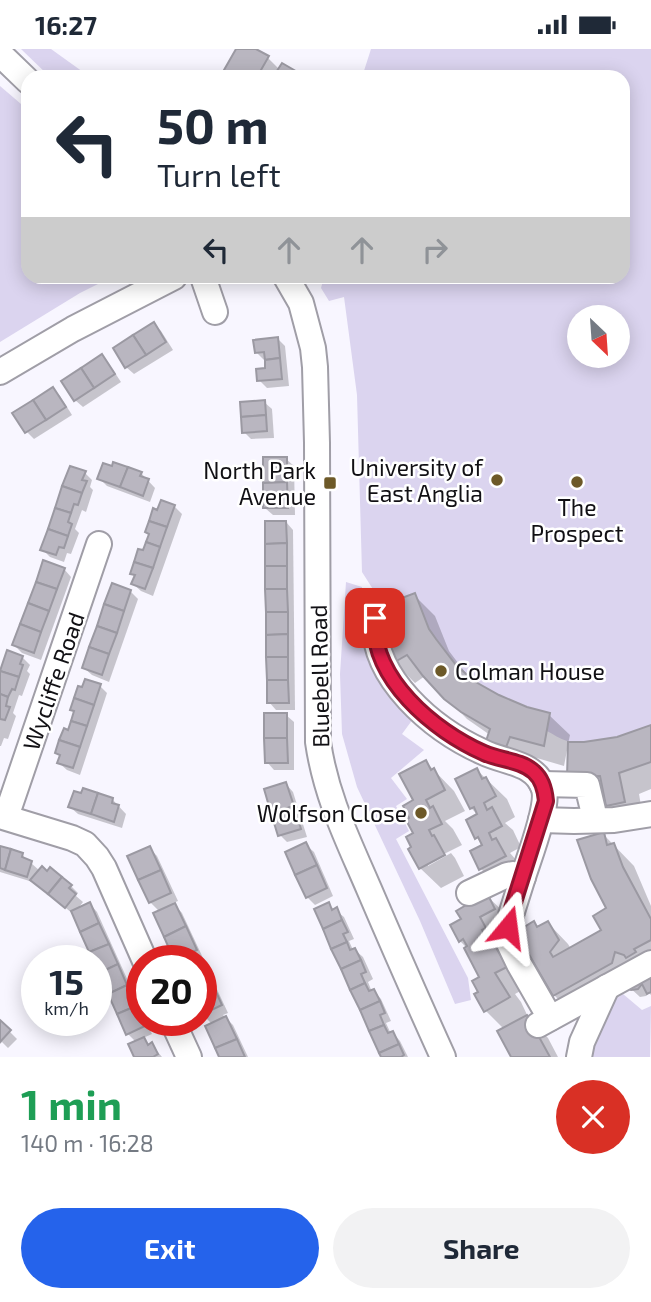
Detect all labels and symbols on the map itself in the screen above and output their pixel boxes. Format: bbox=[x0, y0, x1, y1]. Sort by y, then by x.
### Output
north arrow bbox=[567, 305, 630, 367]
place label: University of East Anglia bbox=[350, 453, 484, 507]
place label: North Park Avenue bbox=[203, 456, 316, 510]
marker: University of East Anglia bbox=[489, 472, 505, 488]
marker: The Prospect bbox=[569, 474, 585, 490]
marker: North Park Avenue bbox=[322, 475, 338, 491]
place label: The Prospect bbox=[531, 493, 624, 547]
pin bbox=[345, 588, 405, 648]
street label: Bluebell Road bbox=[304, 604, 334, 748]
street label: Wycliffe Road bbox=[16, 608, 90, 754]
place label: Colman House bbox=[455, 657, 605, 685]
marker: Colman House bbox=[433, 663, 449, 679]
place label: Wolfson Close bbox=[257, 799, 407, 827]
marker: Wolfson Close bbox=[413, 805, 429, 821]
position arrow bbox=[471, 890, 545, 964]
speed limit sign: 20 bbox=[126, 945, 217, 1036]

